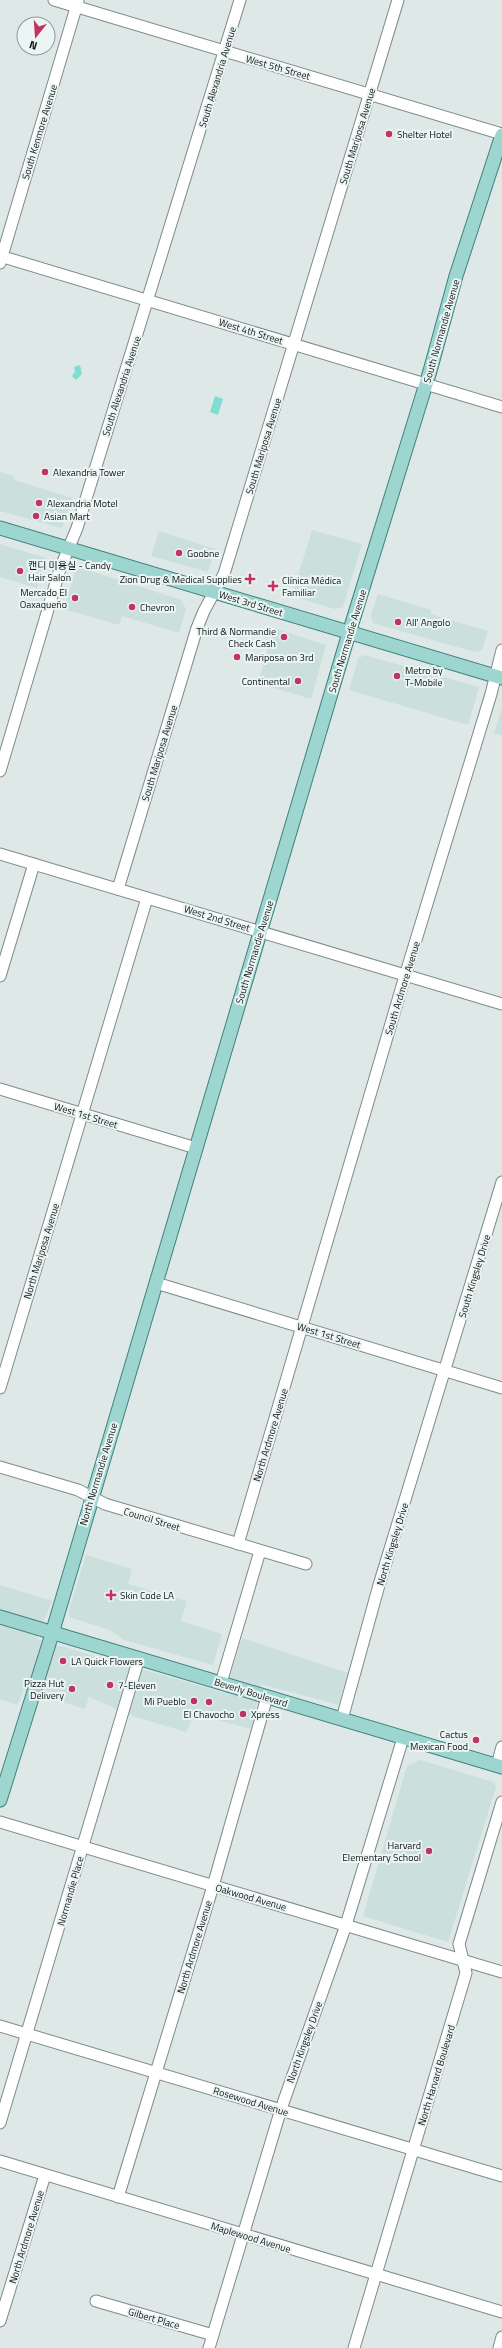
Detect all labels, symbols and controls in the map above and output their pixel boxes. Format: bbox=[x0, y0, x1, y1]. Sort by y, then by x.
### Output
north arrow bbox=[16, 16, 56, 56]
street label: South Alexandria Avenue bbox=[195, 25, 240, 129]
text: N bbox=[27, 37, 39, 54]
street label: West 5th Street bbox=[244, 51, 312, 84]
street label: South Kenmore Avenue bbox=[18, 83, 61, 181]
street label: South Mariposa Avenue bbox=[336, 86, 379, 186]
place label: Shelter Hotel bbox=[397, 127, 452, 142]
marker: Shelter Hotel bbox=[384, 129, 394, 139]
street label: South Normandie Avenue bbox=[419, 278, 463, 385]
street label: West 4th Street bbox=[217, 315, 285, 349]
street label: South Alexandria Avenue bbox=[98, 334, 145, 438]
street label: South Mariposa Avenue bbox=[242, 396, 285, 496]
place label: Alexandria Tower bbox=[53, 465, 125, 480]
marker: Alexandria Tower bbox=[40, 467, 50, 477]
place label: Alexandria Motel bbox=[47, 496, 118, 511]
marker: Alexandria Motel bbox=[34, 498, 44, 508]
place label: Asian Mart bbox=[44, 509, 90, 524]
marker: Asian Mart bbox=[31, 511, 41, 521]
place label: Goobne bbox=[187, 546, 219, 561]
marker: Goobne bbox=[174, 548, 184, 558]
place label: 캔디 미용실 - Candy Hair Salon bbox=[28, 558, 111, 585]
marker: 캔디 미용실 - Candy Hair Salon bbox=[15, 566, 25, 576]
place label: Zion Drug & Medical Supplies bbox=[120, 572, 242, 587]
place label: Clínica Médica Familiar bbox=[282, 573, 341, 600]
marker: Zion Drug & Medical Supplies bbox=[245, 574, 255, 584]
marker: Clínica Médica Familiar bbox=[267, 580, 279, 592]
place label: Mercado El Oaxaqueño bbox=[20, 585, 67, 612]
street label: West 3rd Street bbox=[217, 587, 285, 620]
street label: South Normandie Avenue bbox=[325, 588, 370, 695]
marker: Mercado El Oaxaqueño bbox=[70, 593, 80, 603]
place label: Chevron bbox=[140, 600, 175, 615]
marker: Chevron bbox=[127, 602, 137, 612]
place label: All' Angolo bbox=[406, 615, 450, 630]
marker: All' Angolo bbox=[393, 617, 403, 627]
place label: Third & Normandie Check Cash bbox=[197, 624, 276, 651]
marker: Third & Normandie Check Cash bbox=[279, 632, 289, 642]
place label: Mariposa on 3rd bbox=[245, 650, 314, 665]
marker: Mariposa on 3rd bbox=[232, 652, 242, 662]
place label: Metro by T-Mobile bbox=[405, 663, 443, 690]
marker: Metro by T-Mobile bbox=[392, 671, 402, 681]
place label: Continental bbox=[242, 674, 290, 689]
marker: Continental bbox=[293, 676, 303, 686]
street label: South Mariposa Avenue bbox=[138, 703, 181, 803]
street label: South Normandie Avenue bbox=[232, 899, 277, 1006]
street label: West 2nd Street bbox=[182, 901, 252, 936]
street label: South Ardmore Avenue bbox=[381, 939, 424, 1037]
street label: West 1st Street bbox=[52, 1099, 120, 1132]
street label: North Mariposa Avenue bbox=[20, 1201, 63, 1301]
street label: South Kingsley Drive bbox=[455, 1233, 494, 1320]
street label: West 1st Street bbox=[295, 1319, 363, 1352]
street label: North Ardmore Avenue bbox=[249, 1387, 292, 1484]
street label: North Normandie Avenue bbox=[76, 1421, 121, 1527]
street label: North Kingsley Drive bbox=[373, 1501, 412, 1587]
street label: Council Street bbox=[122, 1504, 182, 1535]
place label: Skin Code LA bbox=[120, 1588, 174, 1603]
marker: Skin Code LA bbox=[105, 1589, 117, 1601]
place label: LA Quick Flowers bbox=[71, 1654, 143, 1669]
marker: LA Quick Flowers bbox=[58, 1656, 68, 1666]
street label: Beverly Boulevard bbox=[212, 1674, 289, 1711]
place label: Pizza Hut Delivery bbox=[24, 1676, 64, 1703]
place label: 7-Eleven bbox=[118, 1678, 156, 1693]
marker: 7-Eleven bbox=[105, 1680, 115, 1690]
marker: Pizza Hut Delivery bbox=[67, 1684, 77, 1694]
place label: Mi Pueblo bbox=[144, 1694, 186, 1709]
marker: Mi Pueblo bbox=[189, 1696, 199, 1706]
marker: El Chavocho bbox=[204, 1697, 214, 1707]
place label: El Chavocho bbox=[184, 1707, 234, 1722]
place label: Xpress bbox=[251, 1707, 280, 1722]
marker: Xpress bbox=[238, 1709, 248, 1719]
place label: Cactus Mexican Food bbox=[410, 1727, 468, 1754]
marker: Cactus Mexican Food bbox=[471, 1735, 481, 1745]
place label: Harvard Elementary School bbox=[342, 1838, 421, 1865]
marker: Harvard Elementary School bbox=[424, 1846, 434, 1856]
street label: Normandie Place bbox=[53, 1855, 88, 1928]
street label: Oakwood Avenue bbox=[214, 1880, 288, 1915]
street label: North Ardmore Avenue bbox=[173, 1899, 216, 1996]
street label: North Kingsley Drive bbox=[283, 1999, 326, 2085]
street label: North Harvard Boulevard bbox=[414, 2023, 459, 2127]
street label: Rosewood Avenue bbox=[211, 2083, 290, 2120]
street label: North Ardmore Avenue bbox=[5, 2189, 48, 2286]
street label: Maplewood Avenue bbox=[209, 2218, 293, 2257]
street label: Gilbert Place bbox=[126, 2304, 181, 2333]

